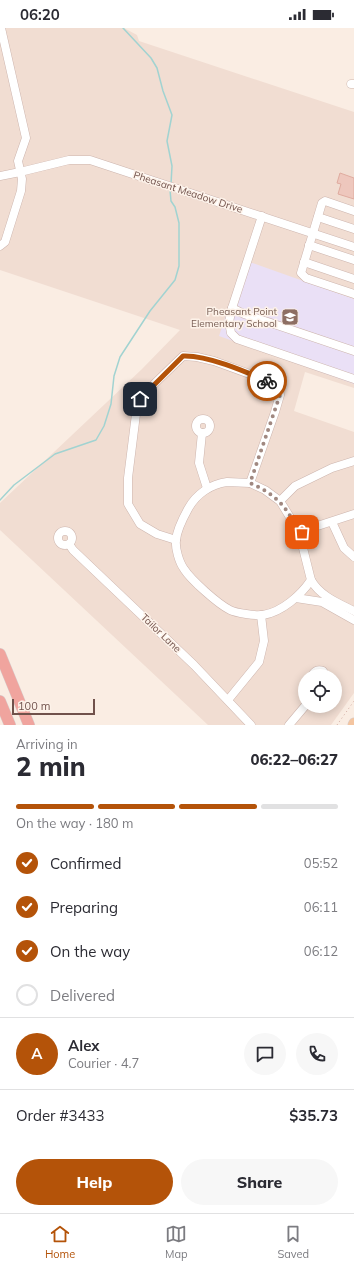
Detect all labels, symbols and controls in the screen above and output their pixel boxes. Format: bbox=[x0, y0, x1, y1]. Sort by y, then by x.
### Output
text: 06:20 bbox=[20, 5, 60, 24]
street label: Pheasant Meadow Drive bbox=[132, 168, 244, 216]
place label: Pheasant Point Elementary School bbox=[191, 305, 277, 330]
school or university icon: Pheasant Point Elementary School bbox=[280, 307, 300, 327]
courier bbox=[247, 361, 287, 401]
icon: bike bbox=[256, 370, 278, 392]
pin bbox=[123, 382, 157, 416]
icon: home bbox=[129, 388, 151, 410]
pin bbox=[285, 515, 319, 549]
icon: bag bbox=[291, 521, 313, 543]
street label: Tailor Lane bbox=[138, 611, 184, 655]
map controls bbox=[298, 669, 342, 713]
button: locate bbox=[298, 669, 342, 713]
scale bar bbox=[12, 697, 95, 716]
text: 100 m bbox=[18, 699, 50, 713]
text: Arriving in bbox=[16, 736, 78, 752]
text: 2 min bbox=[16, 750, 86, 783]
text: 06:22–06:27 bbox=[251, 750, 338, 769]
text: On the way · 180 m bbox=[16, 815, 133, 831]
icon: check bbox=[16, 852, 38, 874]
text: Confirmed bbox=[50, 854, 121, 873]
text: 05:52 bbox=[304, 855, 338, 871]
icon: check bbox=[16, 896, 38, 918]
text: Preparing bbox=[50, 898, 118, 917]
text: 06:11 bbox=[304, 899, 338, 915]
icon: check bbox=[16, 940, 38, 962]
text: On the way bbox=[50, 942, 130, 961]
text: 06:12 bbox=[304, 943, 338, 959]
text: Delivered bbox=[50, 986, 115, 1005]
button: chat bbox=[244, 1033, 286, 1075]
button: phone bbox=[296, 1033, 338, 1075]
text: Alex bbox=[68, 1036, 100, 1055]
text: A bbox=[31, 1044, 43, 1063]
text: Courier · 4.7 bbox=[68, 1055, 139, 1071]
text: Order #3433 bbox=[16, 1106, 104, 1125]
text: $35.73 bbox=[289, 1106, 338, 1125]
button: Help bbox=[16, 1159, 173, 1205]
button: Share bbox=[181, 1159, 338, 1205]
tab: Home bbox=[45, 1223, 75, 1261]
tab: Map bbox=[165, 1223, 188, 1261]
tab: Saved bbox=[277, 1223, 309, 1261]

